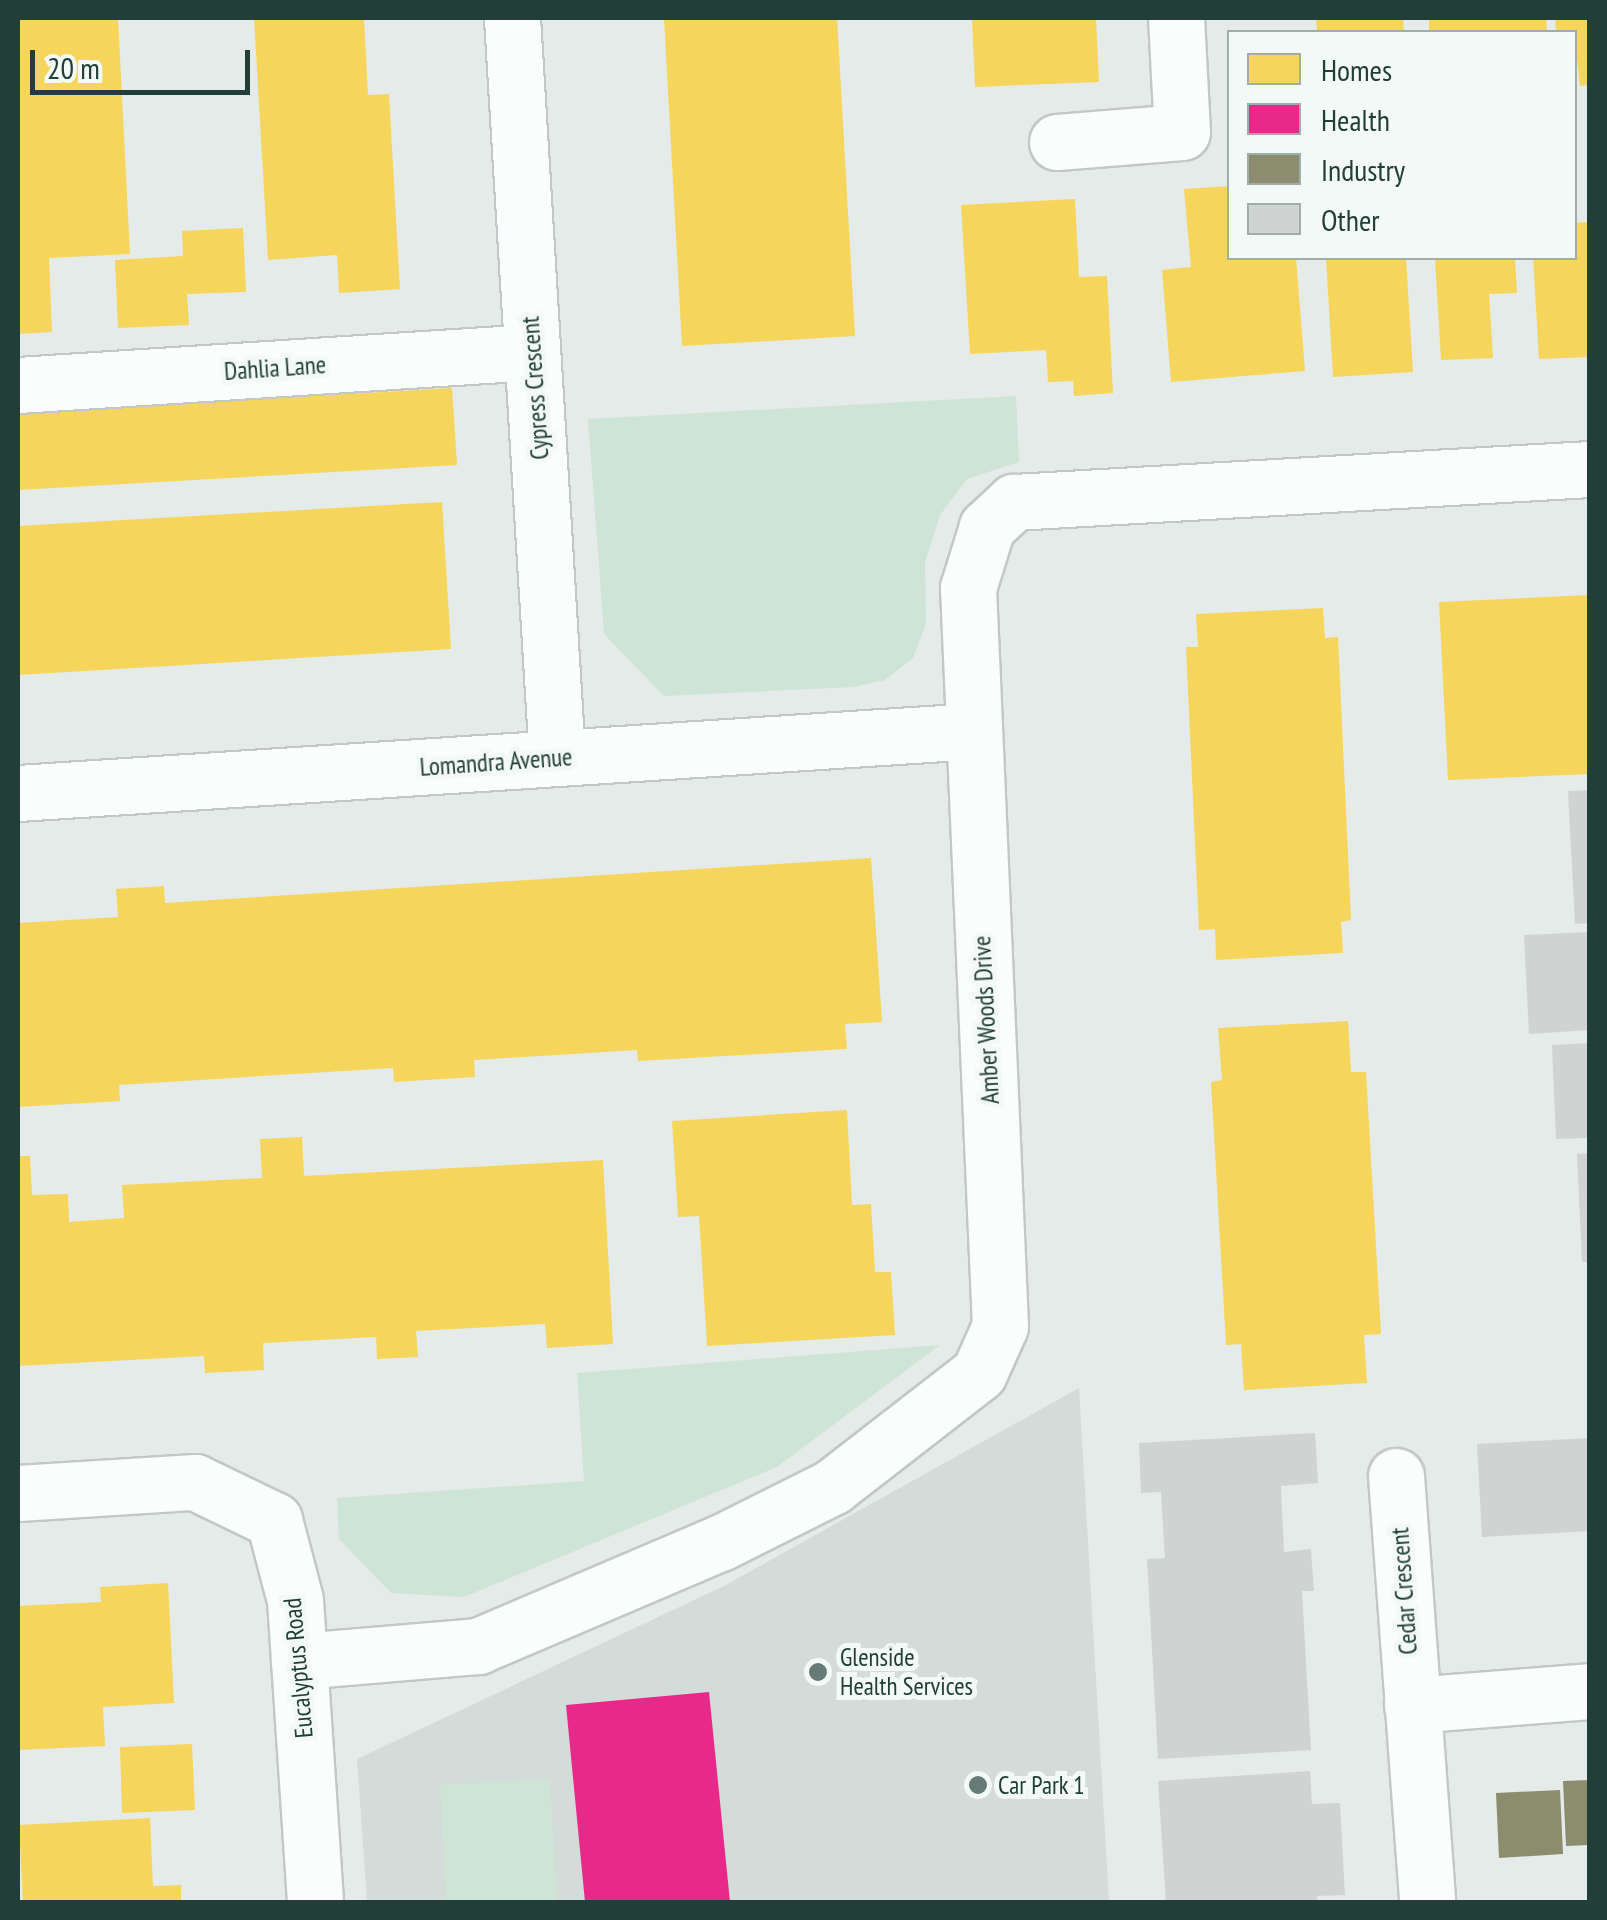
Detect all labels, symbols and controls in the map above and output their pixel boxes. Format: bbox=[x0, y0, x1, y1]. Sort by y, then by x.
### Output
scale bar bbox=[35, 30, 255, 92]
legend bbox=[1227, 30, 1577, 260]
text: 20 m bbox=[47, 48, 100, 87]
text: Homes bbox=[1321, 50, 1392, 89]
text: Health bbox=[1321, 100, 1390, 139]
text: Industry bbox=[1321, 150, 1405, 189]
text: Other bbox=[1321, 200, 1380, 239]
street label: Cypress Crescent bbox=[515, 315, 555, 461]
street label: Dahlia Lane bbox=[223, 349, 327, 387]
street label: Lomandra Avenue bbox=[418, 742, 574, 782]
street label: Amber Woods Drive bbox=[967, 935, 1005, 1105]
street label: Cedar Crescent bbox=[1385, 1526, 1423, 1656]
street label: Eucalyptus Road bbox=[277, 1597, 319, 1739]
place label: Glenside Health Services bbox=[840, 1643, 973, 1702]
marker: Glenside Health Services bbox=[805, 1659, 831, 1685]
place label: Car Park 1 bbox=[998, 1770, 1085, 1800]
marker: Car Park 1 bbox=[967, 1774, 989, 1796]

